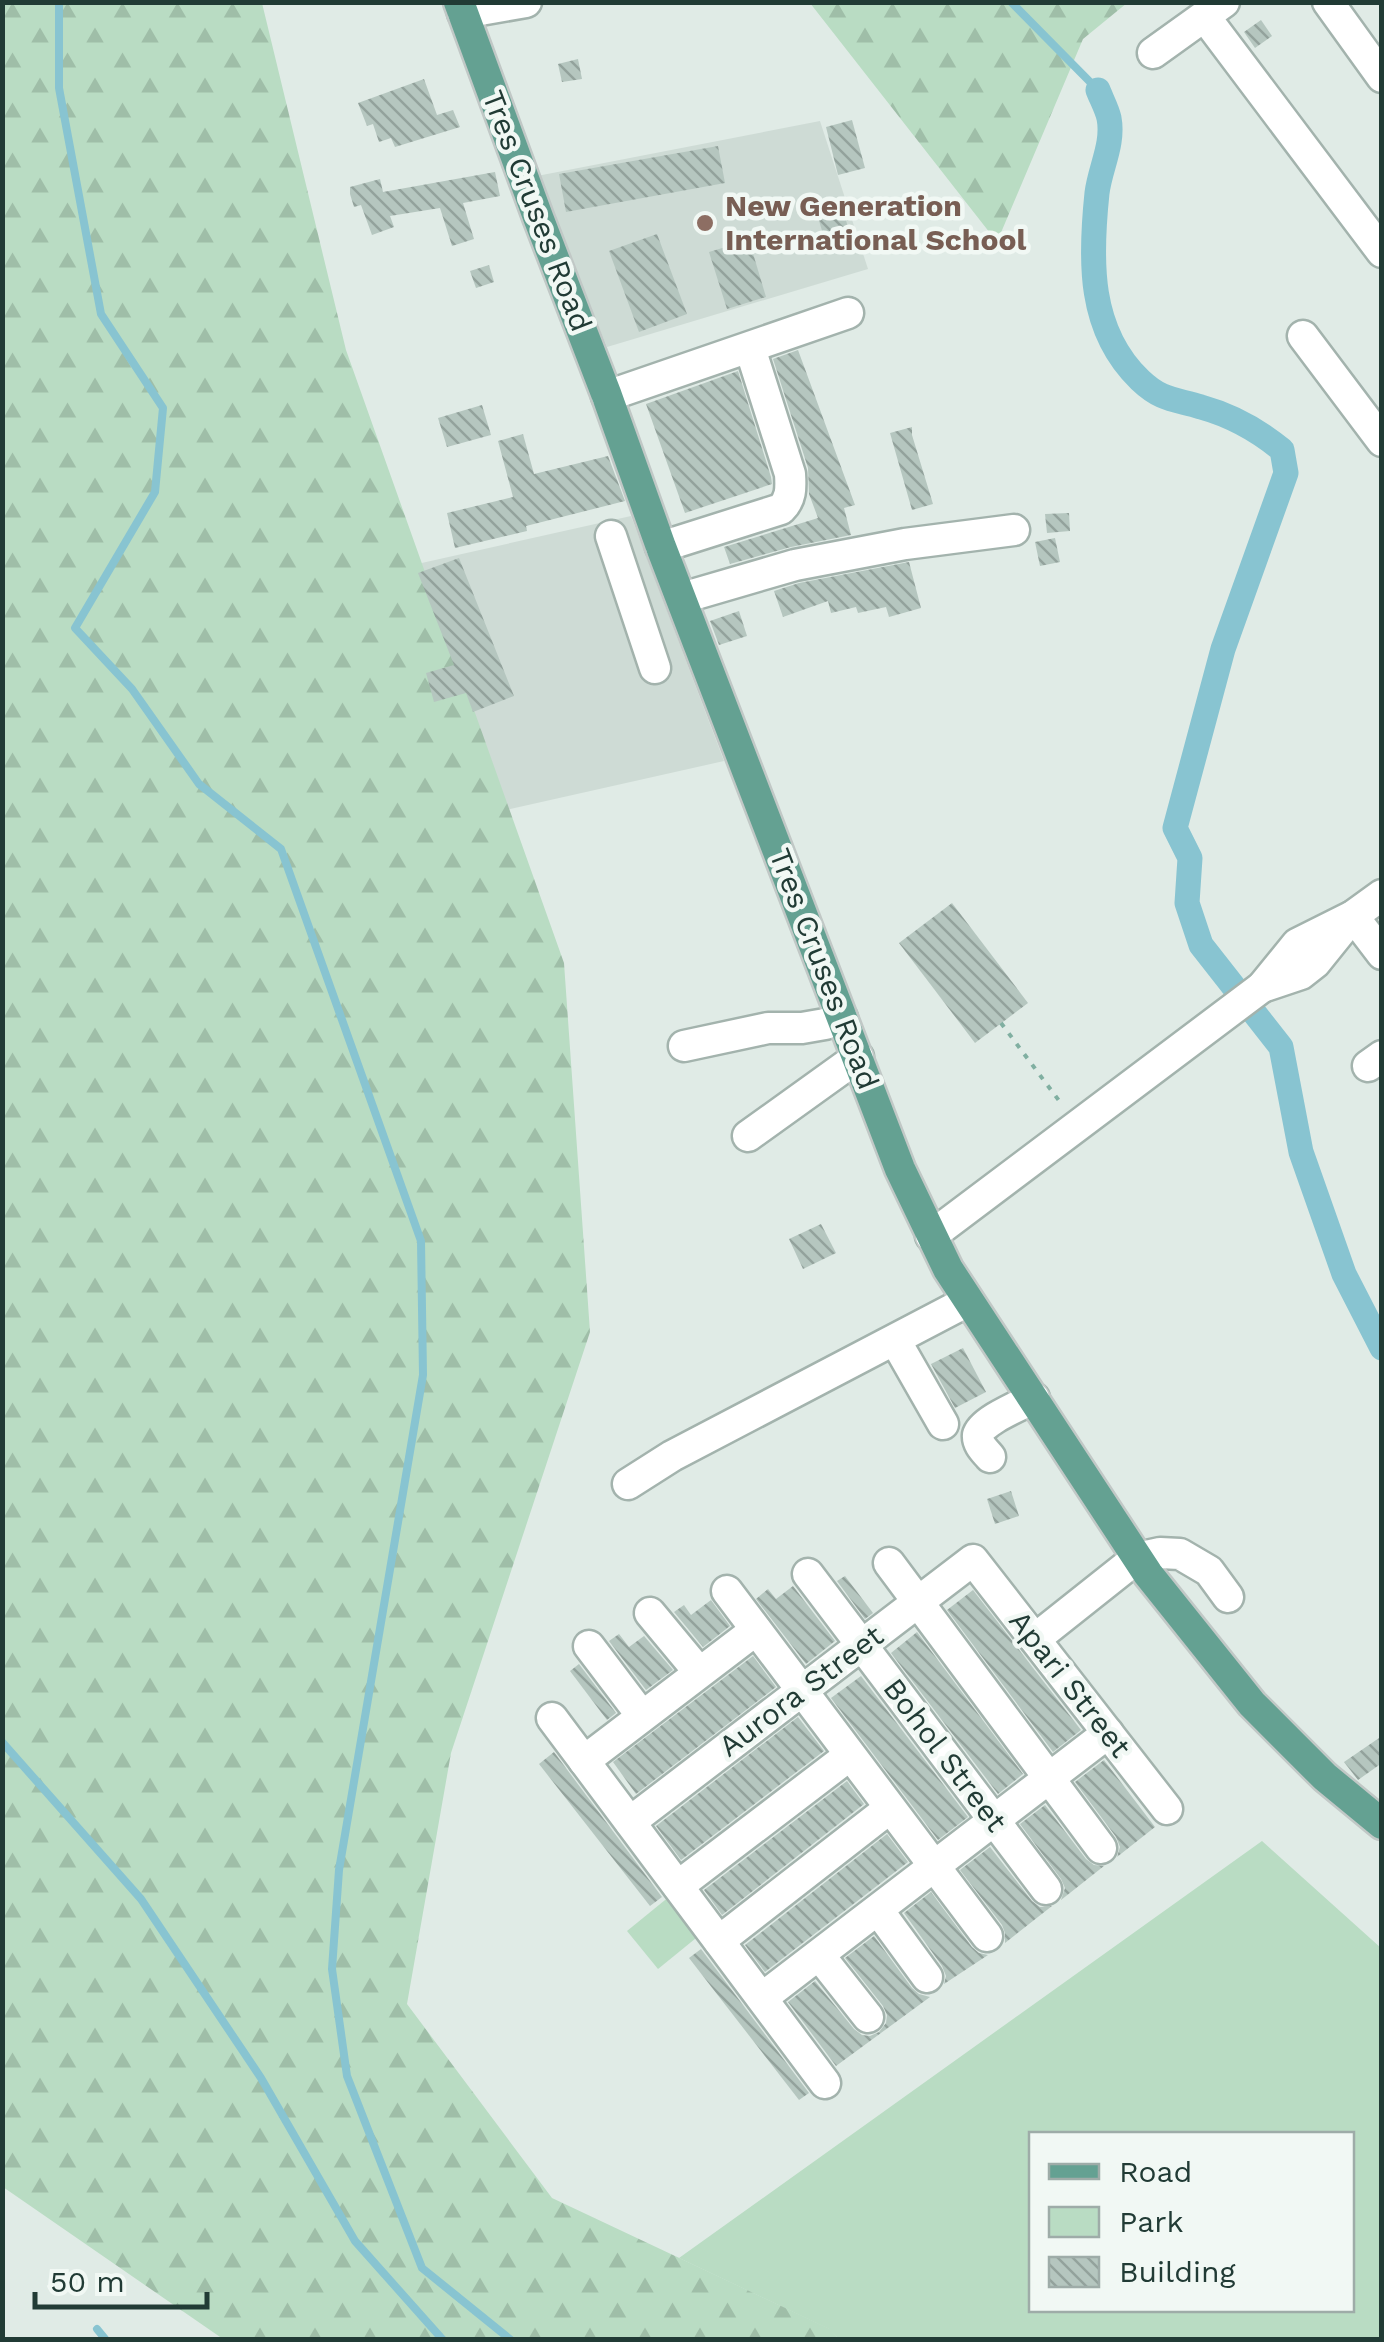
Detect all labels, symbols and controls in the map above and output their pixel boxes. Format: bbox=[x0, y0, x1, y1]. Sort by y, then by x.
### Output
street label: Tres Cruses Road bbox=[475, 86, 599, 336]
place label: New Generation International School bbox=[725, 188, 1026, 257]
marker: New Generation International School bbox=[694, 212, 716, 234]
street label: Tres Cruses Road bbox=[762, 844, 886, 1094]
street label: Apari Street bbox=[1002, 1603, 1139, 1764]
street label: Aurora Street bbox=[712, 1617, 890, 1764]
street label: Bohol Street bbox=[876, 1671, 1015, 1839]
legend bbox=[1029, 2132, 1354, 2312]
text: Road bbox=[1119, 2154, 1192, 2189]
text: Park bbox=[1119, 2204, 1184, 2239]
scale bar bbox=[35, 2247, 208, 2309]
text: Building bbox=[1119, 2254, 1236, 2289]
text: 50 m bbox=[50, 2264, 125, 2299]

